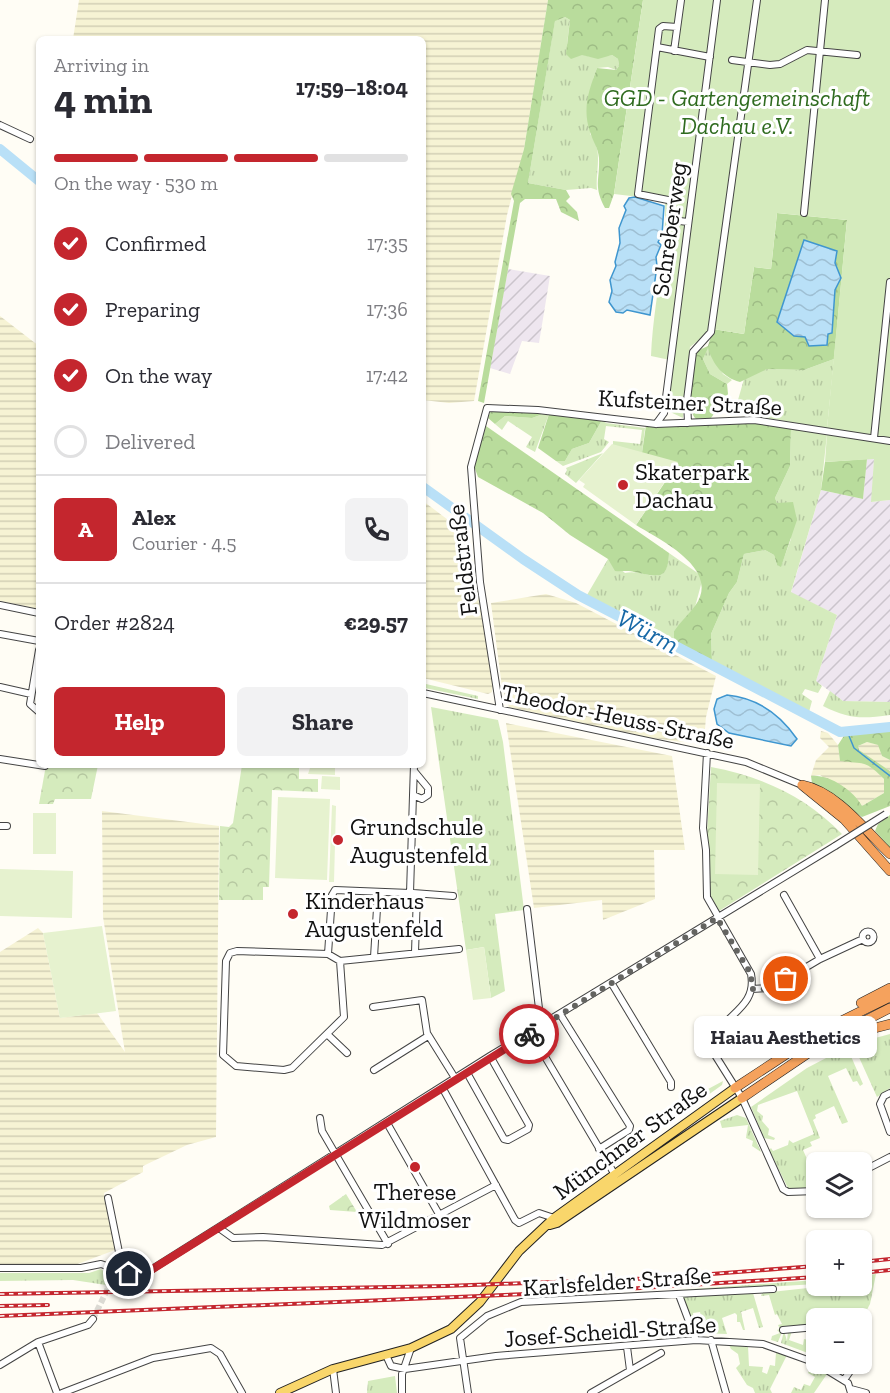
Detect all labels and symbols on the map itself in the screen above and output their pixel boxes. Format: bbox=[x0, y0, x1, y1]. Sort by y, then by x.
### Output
park label: GGD - Gartengemeinschaft Dachau e.V. bbox=[604, 83, 870, 140]
street label: Schreberweg bbox=[645, 160, 693, 298]
street label: Kufsteiner Straße bbox=[597, 383, 783, 421]
place label: Skaterpark Dachau bbox=[635, 457, 750, 514]
marker: Skaterpark Dachau bbox=[616, 478, 630, 492]
street label: Feldstraße bbox=[441, 503, 483, 617]
water label: Würm bbox=[611, 601, 685, 661]
street label: Theodor-Heuss-Straße bbox=[499, 677, 737, 755]
place label: Grundschule Augustenfeld bbox=[350, 812, 488, 869]
marker: Grundschule Augustenfeld bbox=[331, 833, 345, 847]
place label: Kinderhaus Augustenfeld bbox=[305, 886, 443, 943]
marker: Kinderhaus Augustenfeld bbox=[286, 907, 300, 921]
pin bbox=[760, 953, 811, 1004]
courier bbox=[499, 1004, 559, 1064]
callout: Haiau Aesthetics bbox=[694, 1015, 878, 1057]
street label: Münchner Straße bbox=[547, 1075, 713, 1205]
marker: Therese Wildmoser bbox=[408, 1160, 422, 1174]
place label: Therese Wildmoser bbox=[358, 1177, 472, 1234]
pin bbox=[103, 1248, 154, 1299]
street label: Karlsfelder Straße bbox=[522, 1260, 712, 1302]
street label: Josef-Scheidl-Straße bbox=[503, 1309, 717, 1353]

